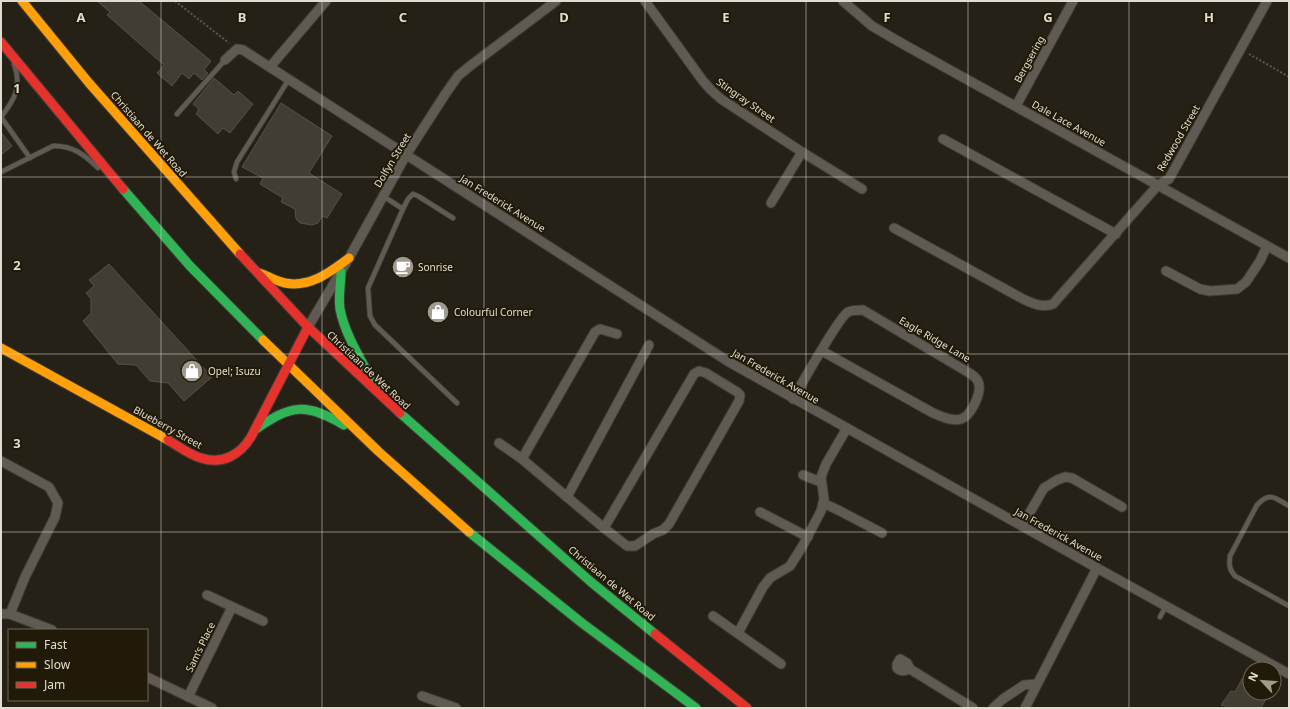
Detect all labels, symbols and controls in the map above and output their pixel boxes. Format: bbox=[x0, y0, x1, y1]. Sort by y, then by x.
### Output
text: A bbox=[77, 8, 86, 26]
text: B bbox=[238, 8, 246, 26]
text: C bbox=[399, 8, 407, 26]
text: D bbox=[559, 8, 569, 26]
text: E bbox=[722, 8, 730, 26]
text: F bbox=[883, 8, 891, 26]
text: G bbox=[1043, 8, 1053, 26]
text: H bbox=[1204, 8, 1214, 26]
street label: Bergsering bbox=[1010, 33, 1048, 85]
street label: Stingray Street bbox=[714, 74, 779, 126]
text: 1 bbox=[13, 79, 21, 97]
street label: Christiaan de Wet Road bbox=[108, 88, 190, 180]
street label: Dale Lace Avenue bbox=[1029, 97, 1109, 149]
street label: Redwood Street bbox=[1153, 102, 1203, 174]
street label: Dolfyn Street bbox=[370, 130, 414, 190]
street label: Jan Frederick Avenue bbox=[457, 171, 549, 235]
cafe icon: Sonrise bbox=[390, 254, 416, 280]
text: 2 bbox=[13, 256, 21, 274]
place label: Sonrise bbox=[418, 260, 453, 274]
shop icon: Colourful Corner bbox=[425, 299, 451, 325]
place label: Colourful Corner bbox=[454, 305, 533, 319]
street label: Eagle Ridge Lane bbox=[897, 313, 974, 365]
street label: Christiaan de Wet Road bbox=[324, 328, 414, 412]
street label: Jan Frederick Avenue bbox=[729, 345, 822, 407]
shop icon: Opel; Isuzu bbox=[179, 358, 205, 384]
place label: Opel; Isuzu bbox=[208, 364, 261, 378]
street label: Blueberry Street bbox=[131, 402, 205, 452]
text: 3 bbox=[13, 434, 21, 452]
street label: Jan Frederick Avenue bbox=[1012, 504, 1106, 564]
street label: Christiaan de Wet Road bbox=[566, 542, 658, 624]
street label: Sam’s Place bbox=[182, 619, 218, 674]
legend bbox=[8, 629, 148, 701]
text: Fast bbox=[44, 636, 68, 653]
text: Slow bbox=[44, 656, 71, 673]
north arrow bbox=[1242, 661, 1282, 701]
text: N bbox=[1244, 669, 1261, 684]
text: Jam bbox=[43, 676, 65, 693]

